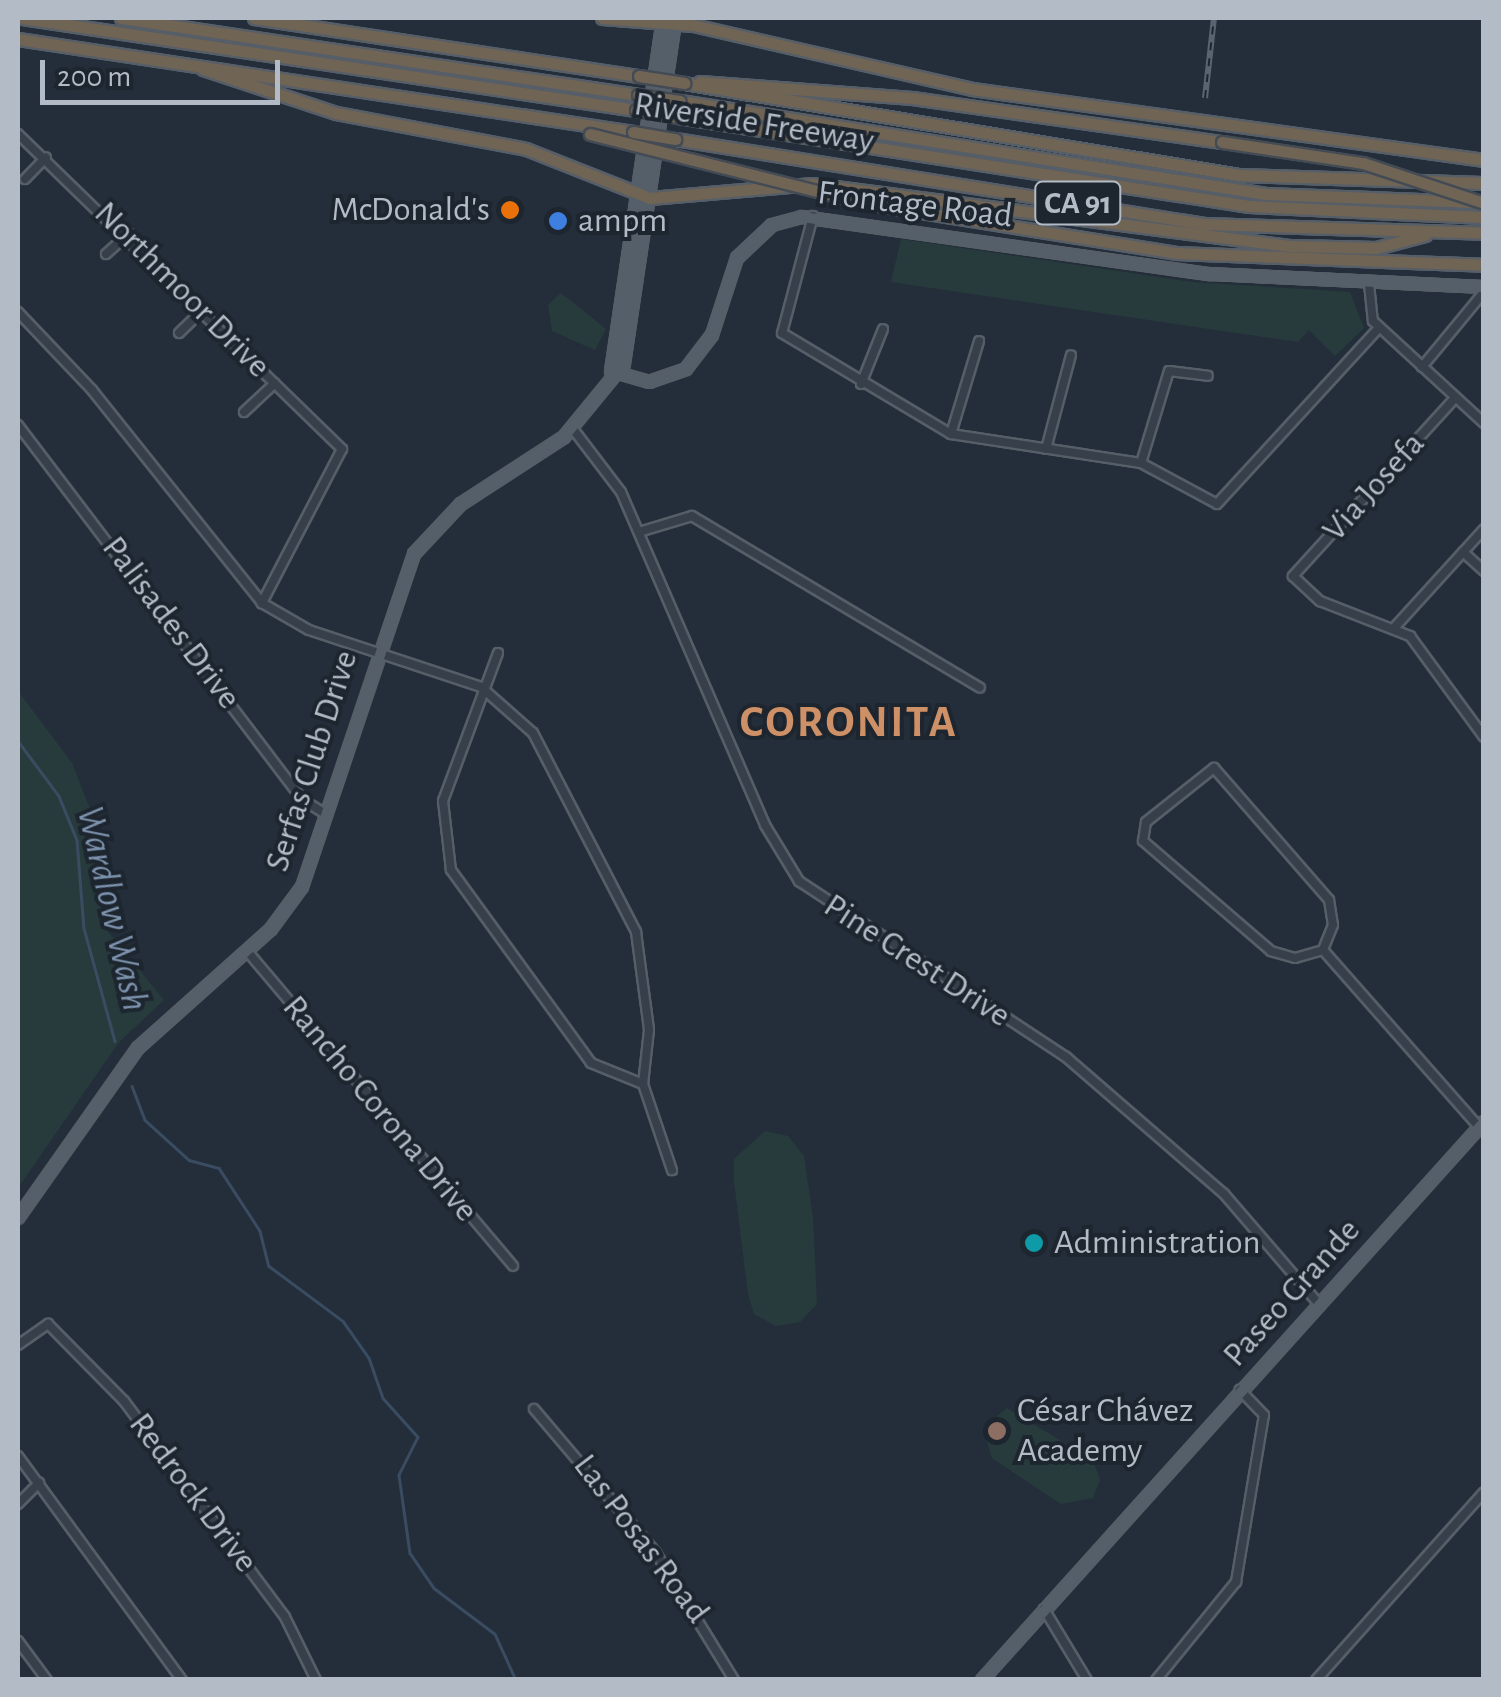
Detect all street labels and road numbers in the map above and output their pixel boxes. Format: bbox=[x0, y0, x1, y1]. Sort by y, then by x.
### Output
street label: Riverside Freeway bbox=[631, 83, 877, 163]
street label: Frontage Road bbox=[815, 172, 1015, 238]
road number: CA 91 bbox=[1033, 176, 1123, 230]
street label: Northmoor Drive bbox=[85, 193, 279, 387]
street label: Via Josefa bbox=[1314, 424, 1434, 550]
street label: Palisades Drive bbox=[92, 528, 250, 718]
street label: Serfas Club Drive bbox=[257, 645, 367, 877]
street label: Pine Crest Drive bbox=[816, 885, 1018, 1037]
street label: Rancho Corona Drive bbox=[273, 987, 487, 1231]
street label: Paseo Grande bbox=[1215, 1210, 1369, 1376]
street label: Redrock Drive bbox=[119, 1405, 267, 1581]
street label: Las Posas Road bbox=[564, 1446, 718, 1632]

